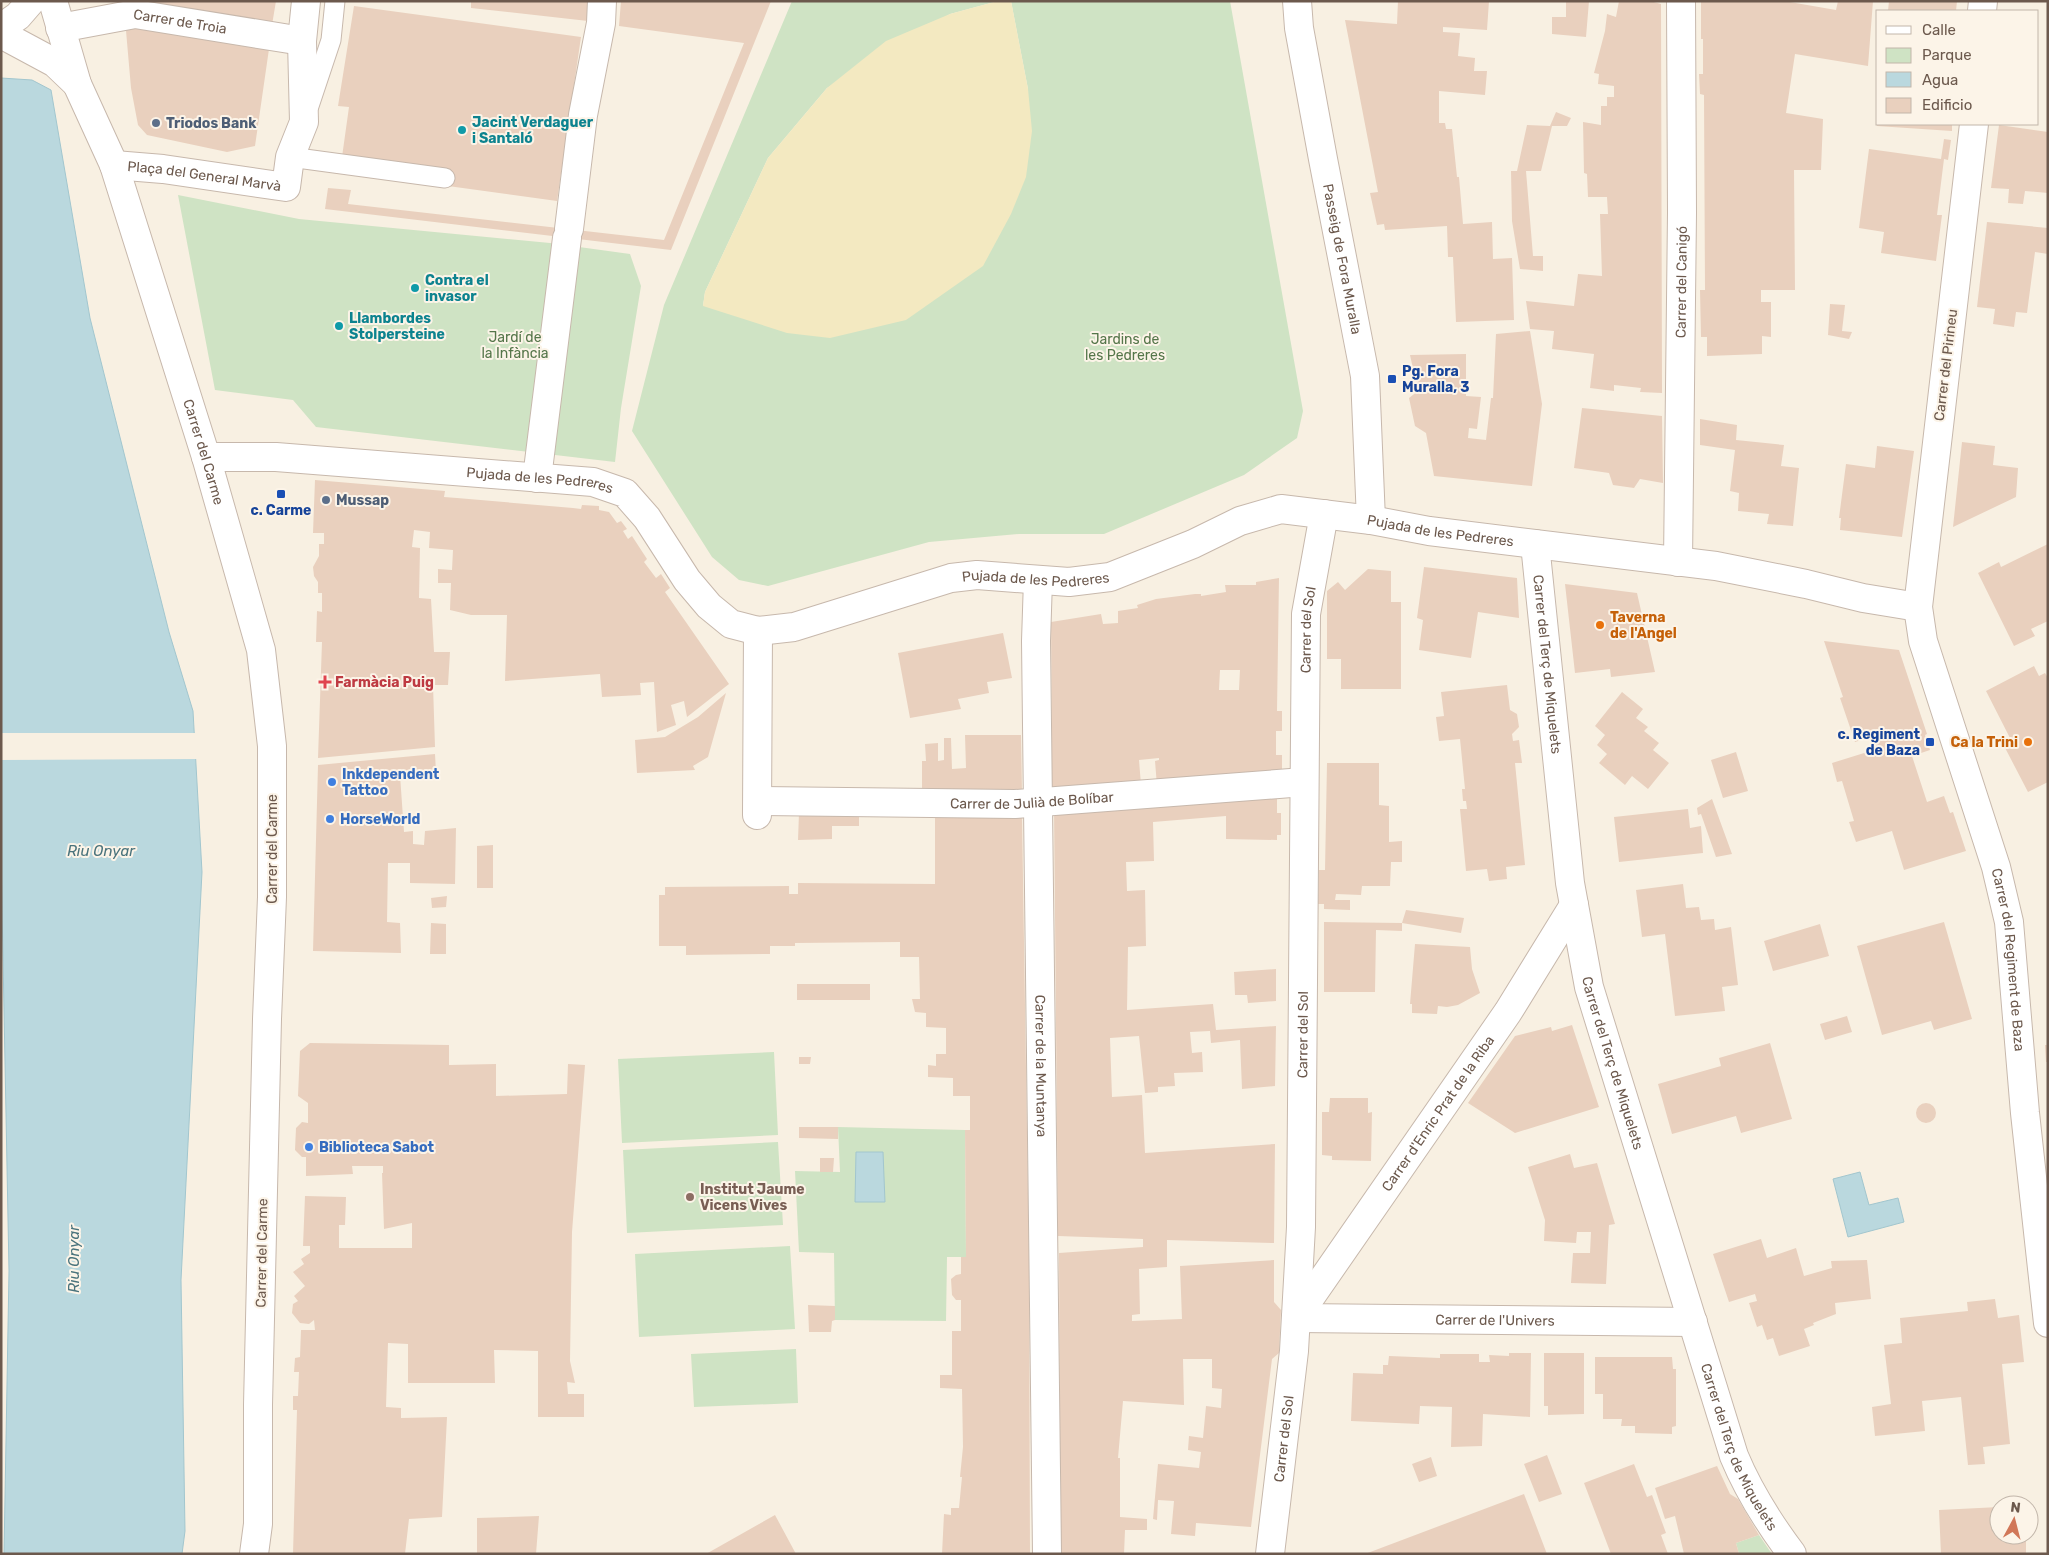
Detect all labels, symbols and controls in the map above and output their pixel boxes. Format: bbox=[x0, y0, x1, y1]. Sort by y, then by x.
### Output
street label: Carrer de Troia bbox=[132, 5, 228, 37]
legend bbox=[1876, 10, 2039, 125]
text: Calle bbox=[1922, 21, 1956, 39]
text: Parque bbox=[1922, 46, 1972, 64]
text: Agua bbox=[1922, 71, 1958, 89]
text: Edificio bbox=[1922, 96, 1972, 114]
place label: Jacint Verdaguer i Santaló bbox=[472, 114, 594, 147]
place label: Triodos Bank bbox=[166, 115, 257, 132]
marker: Triodos Bank bbox=[150, 117, 162, 129]
marker: Jacint Verdaguer i Santaló bbox=[456, 124, 468, 136]
street label: Plaça del General Marvà bbox=[127, 158, 282, 195]
street label: Passeig de Fora Muralla bbox=[1319, 182, 1365, 336]
street label: Carrer del Canigó bbox=[1672, 226, 1690, 338]
place label: Contra el invasor bbox=[425, 272, 489, 305]
marker: Contra el invasor bbox=[409, 282, 421, 294]
street label: Carrer del Pirineu bbox=[1931, 308, 1961, 422]
place label: Llambordes Stolpersteine bbox=[349, 310, 445, 343]
marker: Llambordes Stolpersteine bbox=[333, 320, 345, 332]
park label: Jardí de la Infància bbox=[481, 329, 549, 362]
park label: Jardins de les Pedreres bbox=[1085, 331, 1165, 364]
place label: Pg. Fora Muralla, 3 bbox=[1402, 363, 1469, 396]
marker: Pg. Fora Muralla, 3 bbox=[1386, 373, 1398, 385]
street label: Carrer del Carme bbox=[180, 397, 228, 507]
street label: Pujada de les Pedreres bbox=[466, 464, 616, 497]
marker: c. Carme bbox=[275, 488, 287, 500]
place label: Mussap bbox=[336, 492, 389, 509]
marker: Mussap bbox=[320, 494, 332, 506]
place label: c. Carme bbox=[251, 502, 311, 519]
street label: Pujada de les Pedreres bbox=[1366, 511, 1515, 550]
street label: Pujada de les Pedreres bbox=[961, 566, 1110, 591]
street label: Carrer del Terç de Miquelets bbox=[1530, 574, 1565, 755]
street label: Carrer del Sol bbox=[1297, 585, 1319, 673]
place label: Taverna de l'Angel bbox=[1610, 609, 1677, 642]
marker: Taverna de l'Angel bbox=[1594, 619, 1606, 631]
place label: Farmàcia Puig bbox=[335, 674, 434, 691]
marker: Farmàcia Puig bbox=[319, 676, 331, 688]
place label: c. Regiment de Baza bbox=[1837, 726, 1920, 759]
place label: Ca la Trini bbox=[1951, 734, 2018, 751]
marker: c. Regiment de Baza bbox=[1924, 736, 1936, 748]
marker: Ca la Trini bbox=[2022, 736, 2034, 748]
place label: Inkdependent Tattoo bbox=[342, 766, 440, 799]
marker: Inkdependent Tattoo bbox=[326, 776, 338, 788]
street label: Carrer de Julià de Bolíbar bbox=[950, 788, 1115, 813]
street label: Carrer del Carme bbox=[264, 794, 281, 904]
place label: HorseWorld bbox=[340, 811, 420, 828]
marker: HorseWorld bbox=[324, 813, 336, 825]
water label: Riu Onyar bbox=[67, 842, 136, 860]
street label: Carrer del Regiment de Baza bbox=[1988, 867, 2028, 1052]
street label: Carrer del Terç de Miquelets bbox=[1579, 975, 1647, 1151]
street label: Carrer del Sol bbox=[1294, 991, 1311, 1078]
street label: Carrer de la Muntanya bbox=[1032, 994, 1050, 1137]
street label: Carrer d'Enric Prat de la Riba bbox=[1378, 1032, 1498, 1195]
place label: Biblioteca Sabot bbox=[319, 1139, 434, 1156]
marker: Biblioteca Sabot bbox=[303, 1141, 315, 1153]
place label: Institut Jaume Vicens Vives bbox=[700, 1181, 805, 1214]
marker: Institut Jaume Vicens Vives bbox=[684, 1191, 696, 1203]
street label: Carrer del Carme bbox=[253, 1198, 271, 1308]
water label: Riu Onyar bbox=[65, 1224, 83, 1293]
street label: Carrer de l'Univers bbox=[1435, 1311, 1555, 1329]
street label: Carrer del Terç de Miquelets bbox=[1697, 1361, 1781, 1534]
street label: Carrer del Sol bbox=[1270, 1395, 1297, 1483]
north arrow bbox=[1989, 1495, 2039, 1545]
text: N bbox=[2009, 1499, 2022, 1517]

